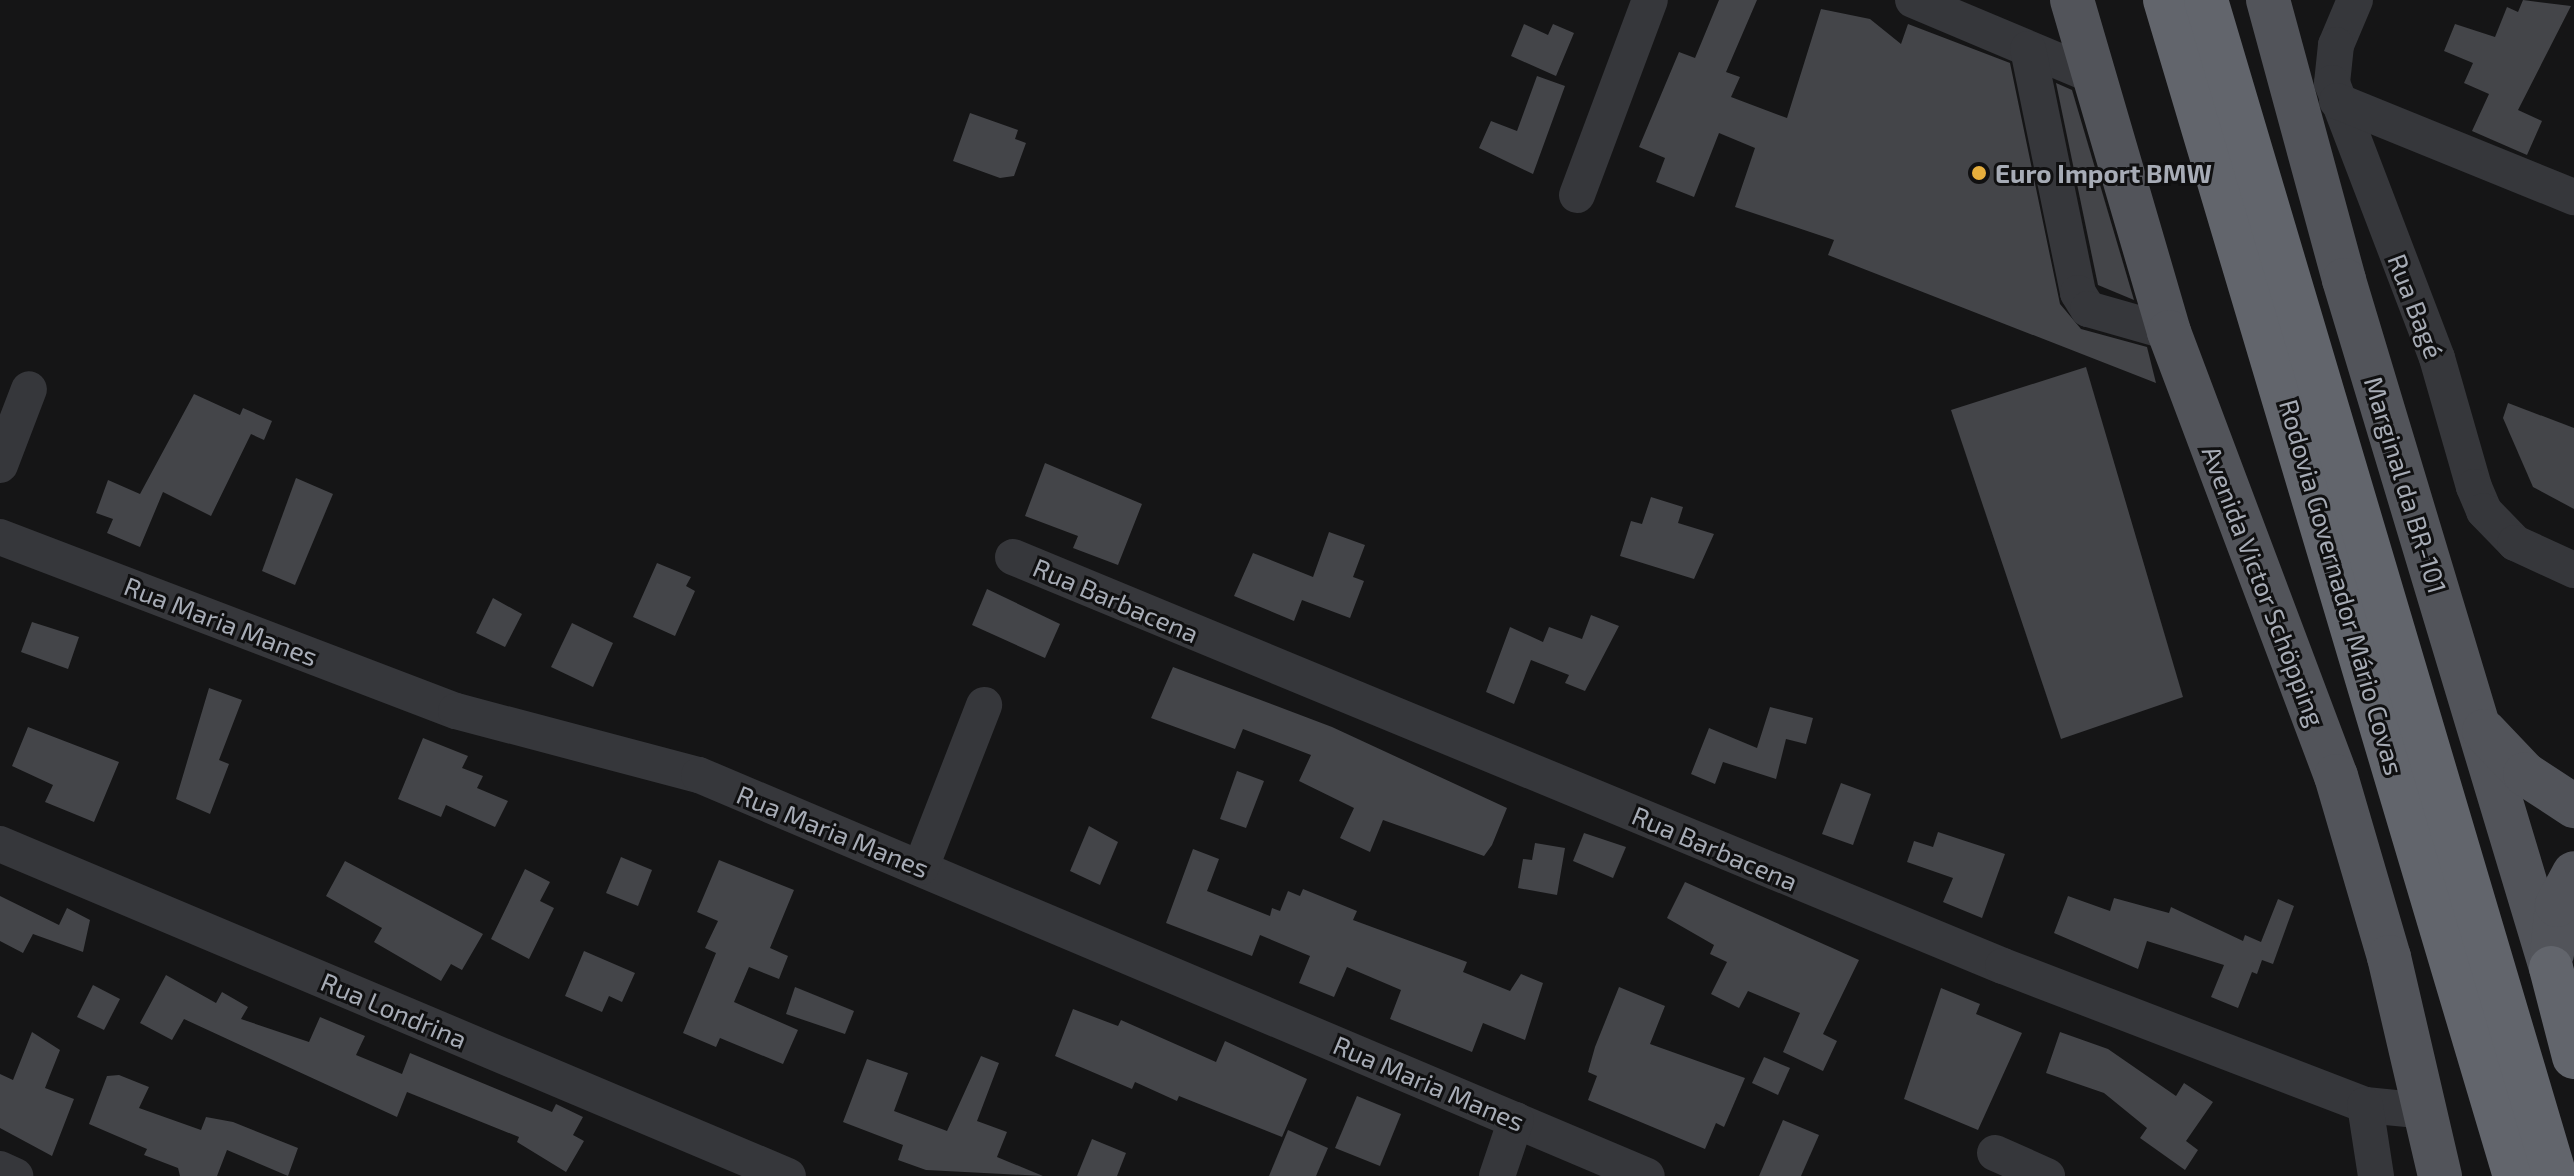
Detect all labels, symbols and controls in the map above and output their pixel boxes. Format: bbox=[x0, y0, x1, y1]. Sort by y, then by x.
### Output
place label: Euro Import BMW bbox=[1995, 157, 2212, 189]
marker: Euro Import BMW bbox=[1970, 164, 1988, 182]
street label: Rua Bagé bbox=[2382, 249, 2450, 363]
street label: Marginal da BR-101 bbox=[2358, 373, 2454, 597]
street label: Rodovia Governador Mário Covas bbox=[2273, 395, 2411, 779]
street label: Avenida Victor Schöpping bbox=[2196, 441, 2332, 731]
street label: Rua Barbacena bbox=[1029, 551, 1203, 649]
street label: Rua Maria Manes bbox=[120, 570, 322, 672]
street label: Rua Maria Manes bbox=[732, 778, 934, 884]
street label: Rua Barbacena bbox=[1628, 799, 1802, 897]
street label: Rua Londrina bbox=[316, 965, 472, 1055]
street label: Rua Maria Manes bbox=[1329, 1029, 1529, 1137]

